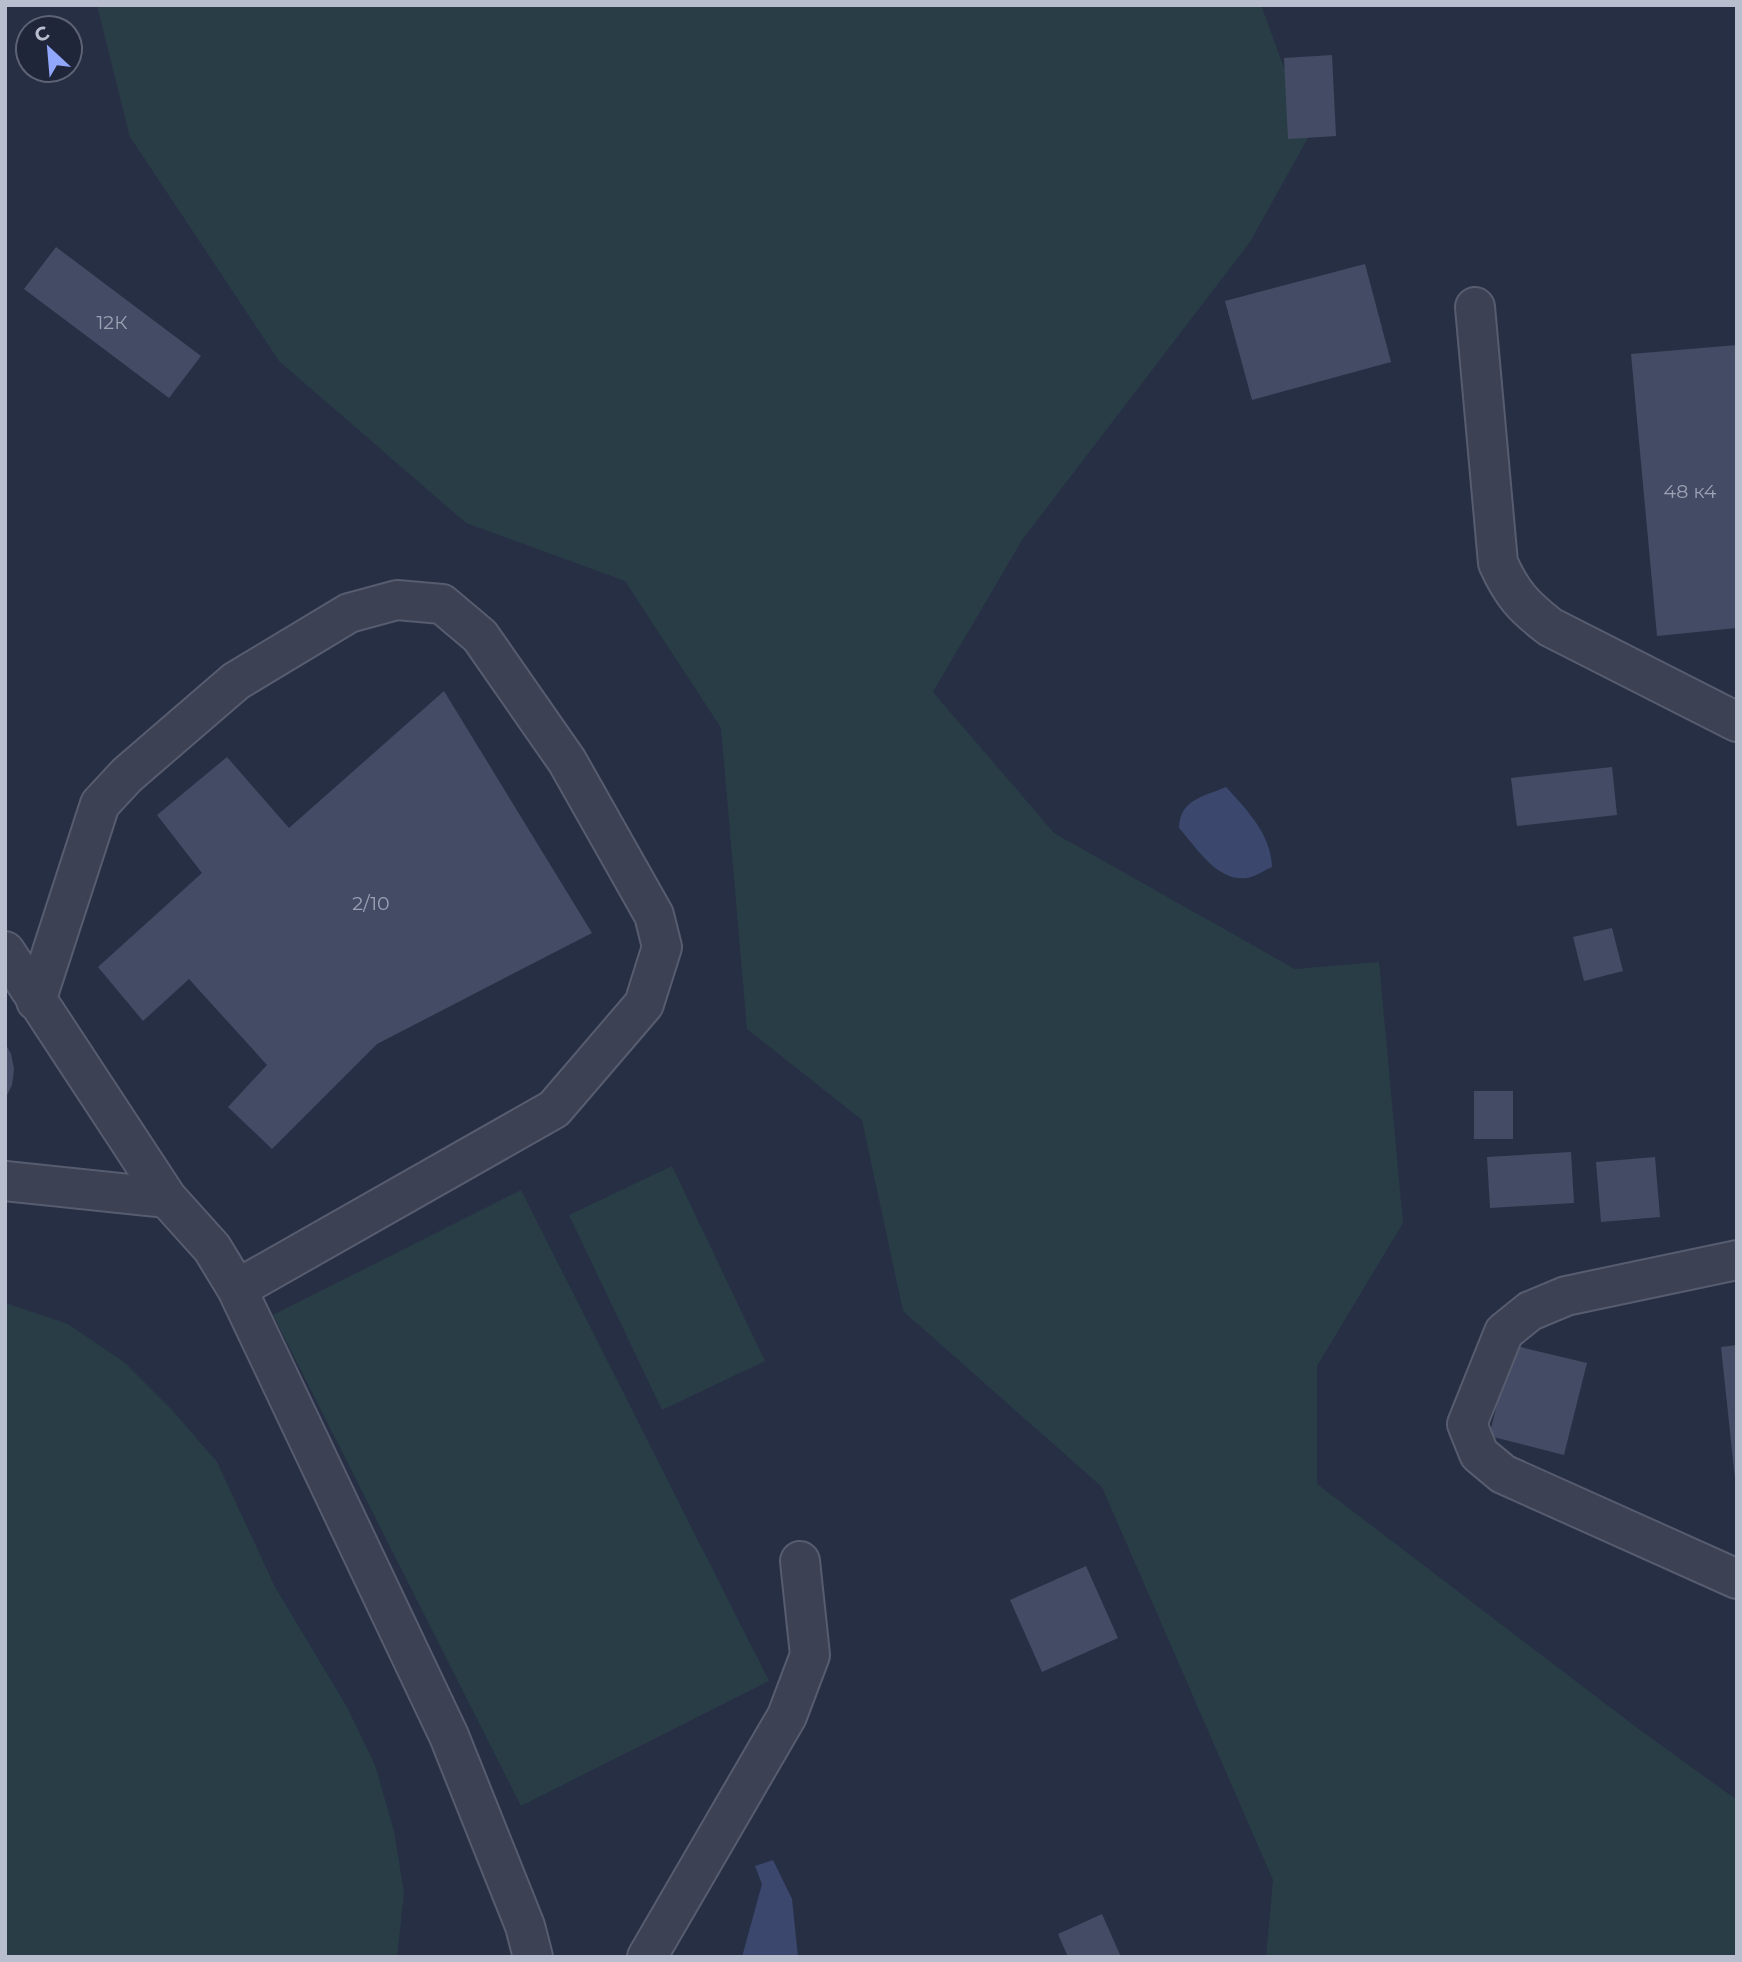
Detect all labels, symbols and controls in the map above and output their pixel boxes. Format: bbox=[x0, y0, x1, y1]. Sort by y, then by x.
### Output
north arrow bbox=[14, 14, 84, 84]
text: С bbox=[31, 21, 53, 48]
house number: 12К bbox=[97, 311, 128, 334]
house number: 48 к4 bbox=[1664, 480, 1717, 503]
house number: 2/10 bbox=[352, 892, 390, 915]

